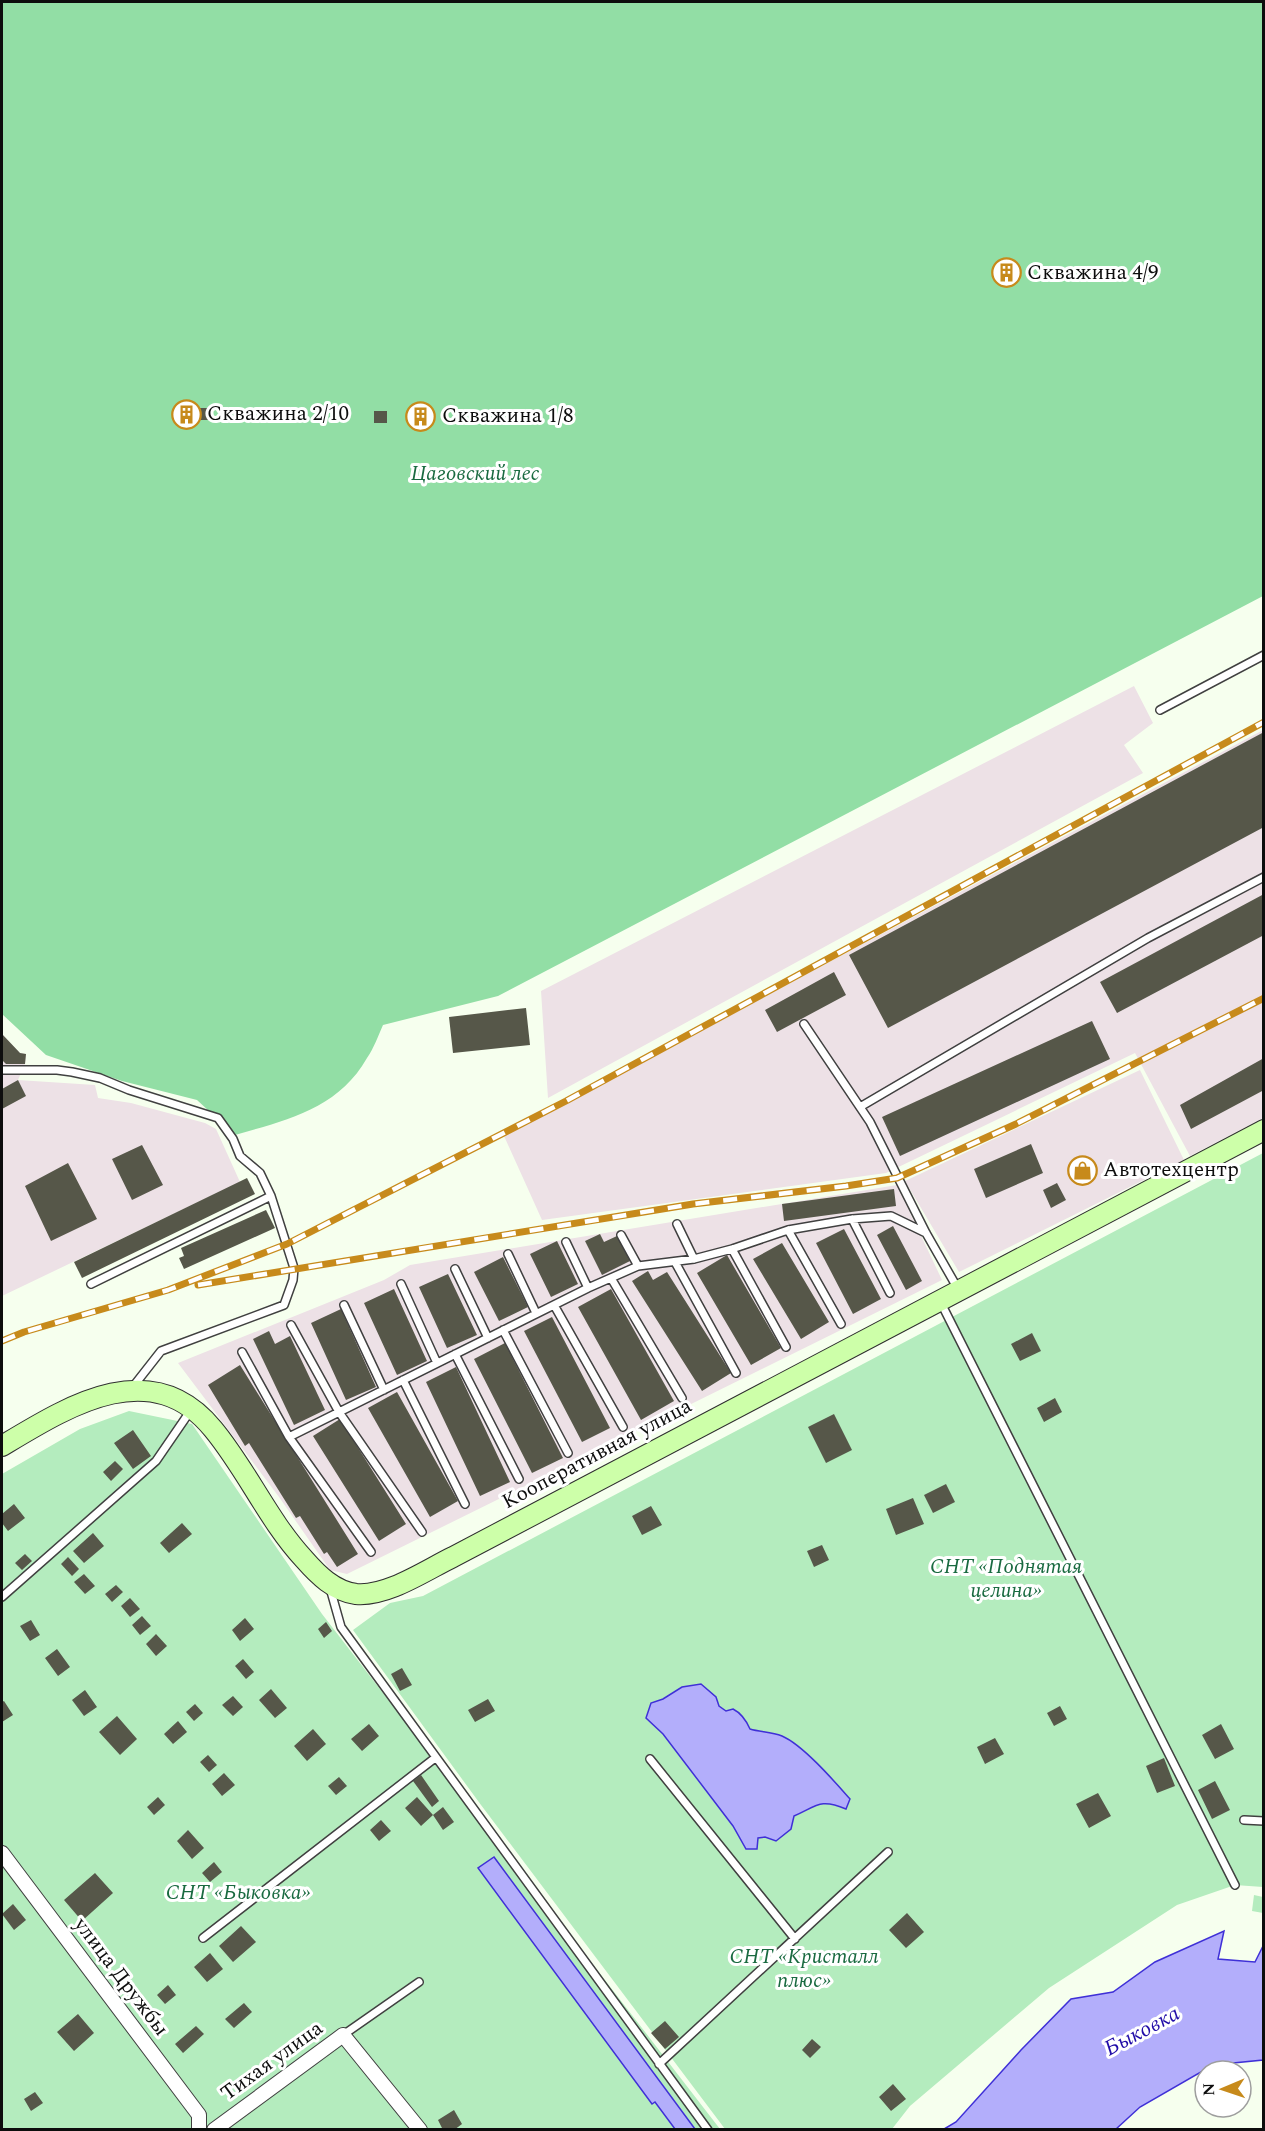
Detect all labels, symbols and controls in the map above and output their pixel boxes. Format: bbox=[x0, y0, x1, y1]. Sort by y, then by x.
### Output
building icon: Скважина 4/9 bbox=[990, 257, 1022, 289]
place label: Скважина 4/9 bbox=[1027, 257, 1158, 289]
building icon: Скважина 2/10 bbox=[170, 398, 202, 430]
place label: Скважина 2/10 bbox=[207, 398, 349, 430]
building icon: Скважина 1/8 bbox=[405, 400, 437, 432]
place label: Скважина 1/8 bbox=[442, 400, 573, 432]
park label: Цаговский лес bbox=[411, 458, 539, 490]
shop icon: Автотехцентр bbox=[1066, 1154, 1098, 1186]
place label: Автотехцентр bbox=[1103, 1154, 1239, 1186]
street label: Кооперативная улица bbox=[496, 1390, 698, 1518]
park label: СНТ «Поднятая целина» bbox=[930, 1551, 1082, 1607]
park label: СНТ «Быковка» bbox=[166, 1877, 310, 1909]
street label: улица Дружбы bbox=[65, 1910, 176, 2043]
park label: СНТ «Кристалл плюс» bbox=[730, 1941, 878, 1997]
water label: Быковка bbox=[1098, 1997, 1186, 2065]
street label: Тихая улица bbox=[214, 2012, 331, 2109]
north arrow bbox=[1193, 2059, 1253, 2119]
text: N bbox=[1197, 2083, 1221, 2096]

